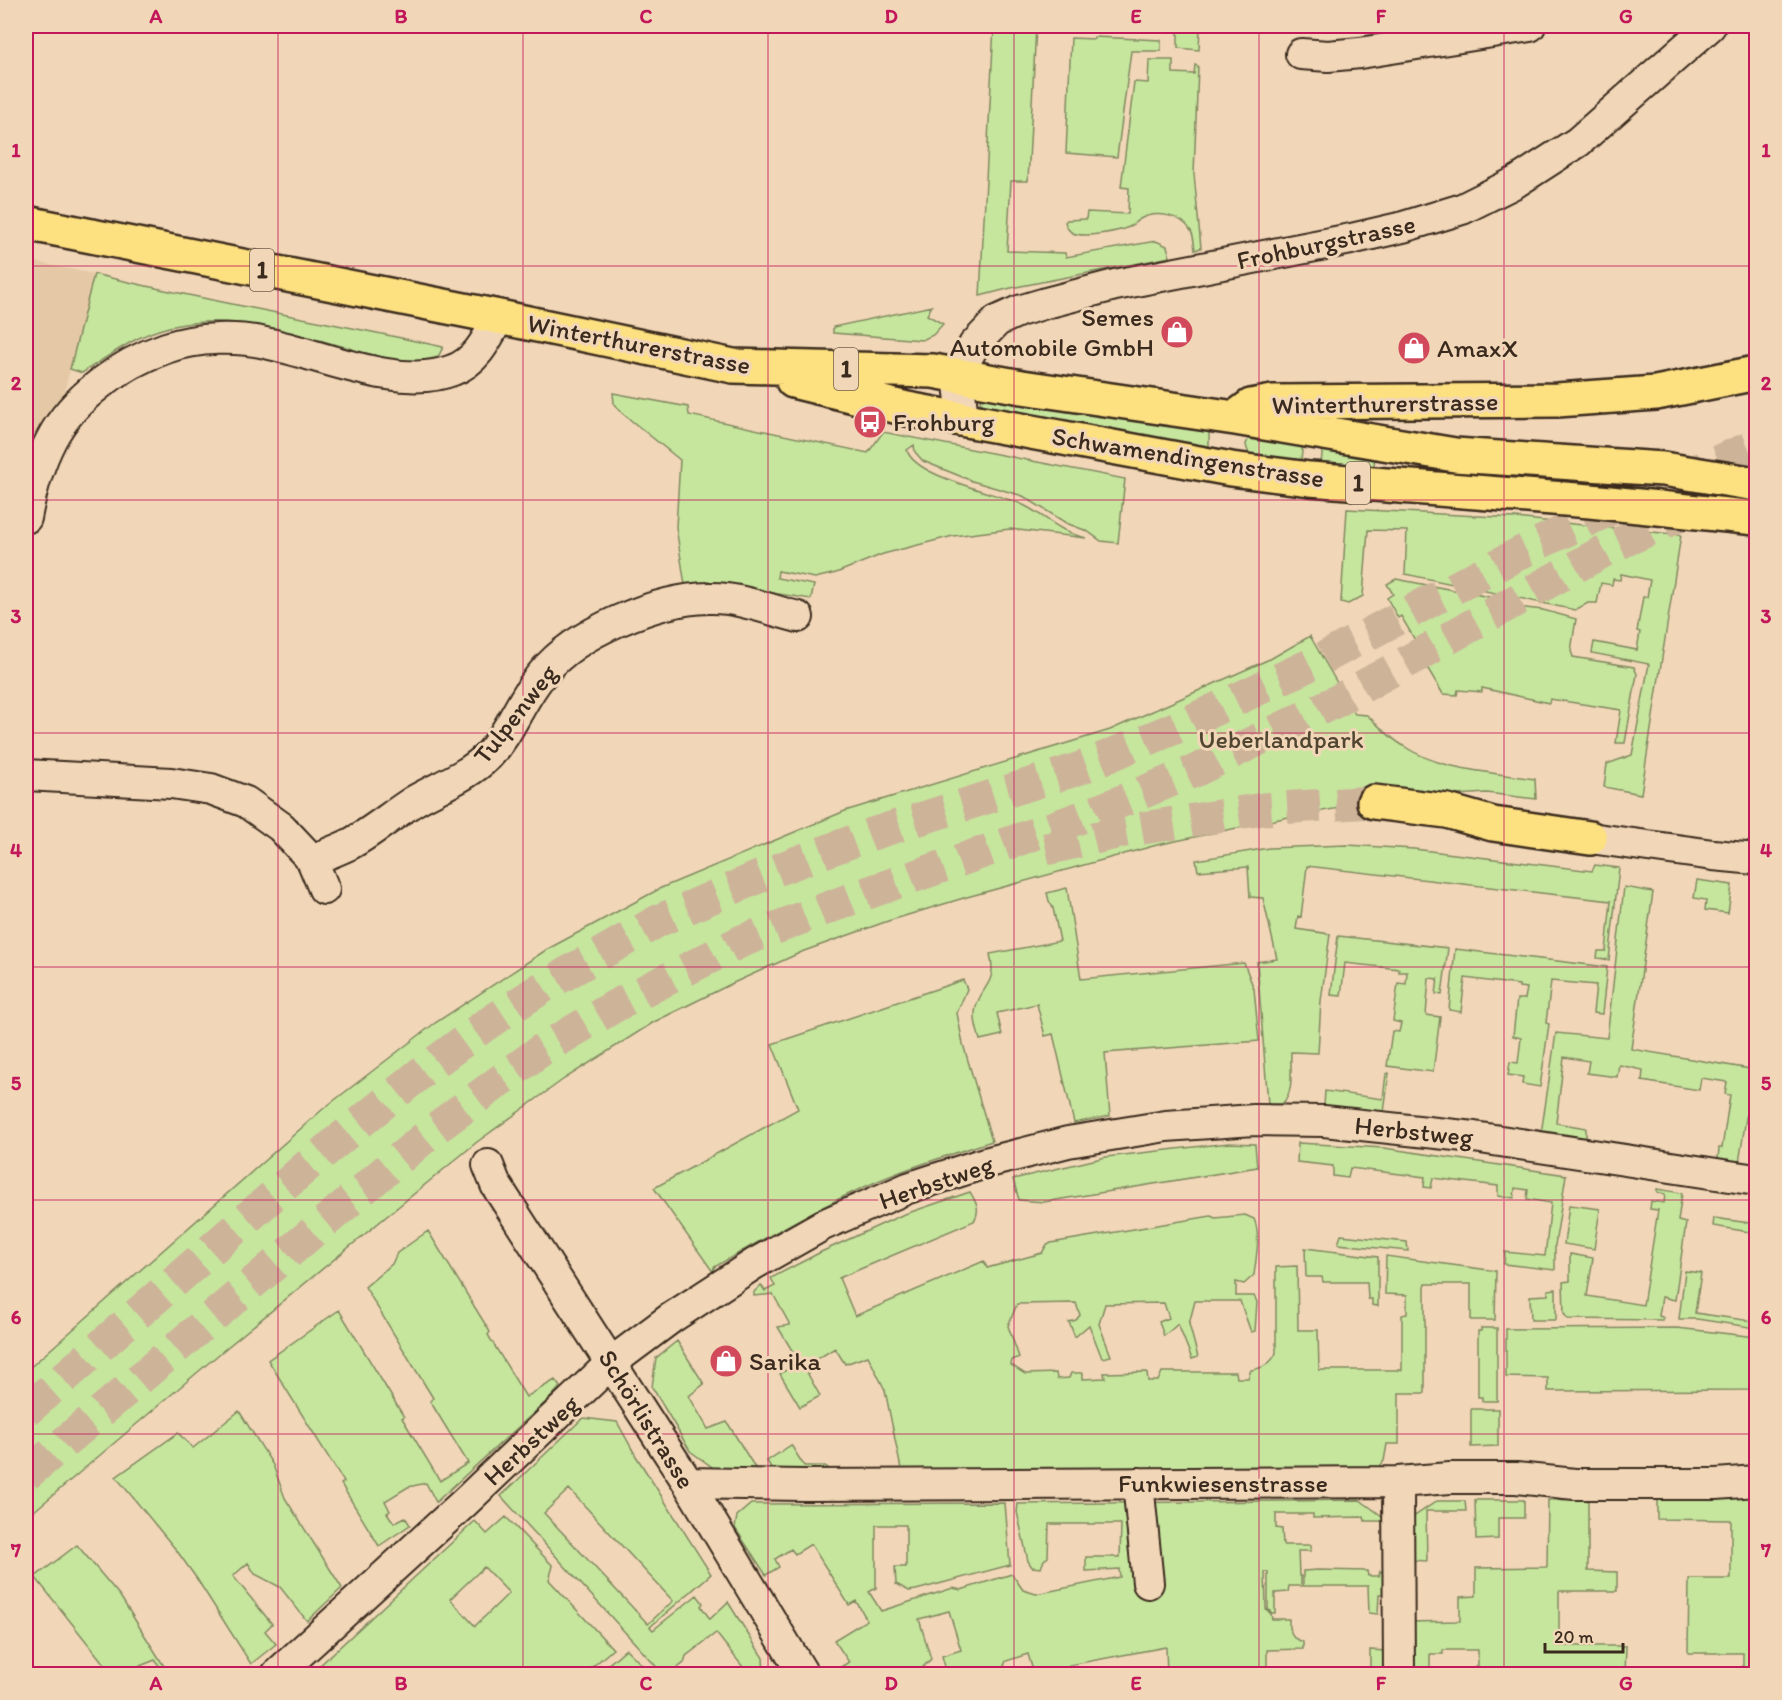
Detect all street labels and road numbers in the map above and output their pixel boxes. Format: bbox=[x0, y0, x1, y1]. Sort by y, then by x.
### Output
street label: Frohburgstrasse bbox=[1234, 207, 1418, 277]
road number: 1 bbox=[250, 249, 274, 291]
street label: Winterthurerstrasse bbox=[525, 307, 753, 381]
road number: 1 bbox=[834, 348, 858, 390]
street label: Winterthurerstrasse bbox=[1271, 385, 1499, 421]
street label: Schwamendingenstrasse bbox=[1050, 420, 1326, 494]
road number: 1 bbox=[1346, 462, 1370, 504]
street label: Tulpenweg bbox=[466, 657, 564, 770]
street label: Herbstweg bbox=[1353, 1109, 1476, 1153]
street label: Herbstweg bbox=[874, 1147, 998, 1217]
street label: Schörlistrasse bbox=[592, 1344, 702, 1494]
street label: Herbstweg bbox=[477, 1387, 586, 1492]
street label: Funkwiesenstrasse bbox=[1118, 1467, 1328, 1499]

